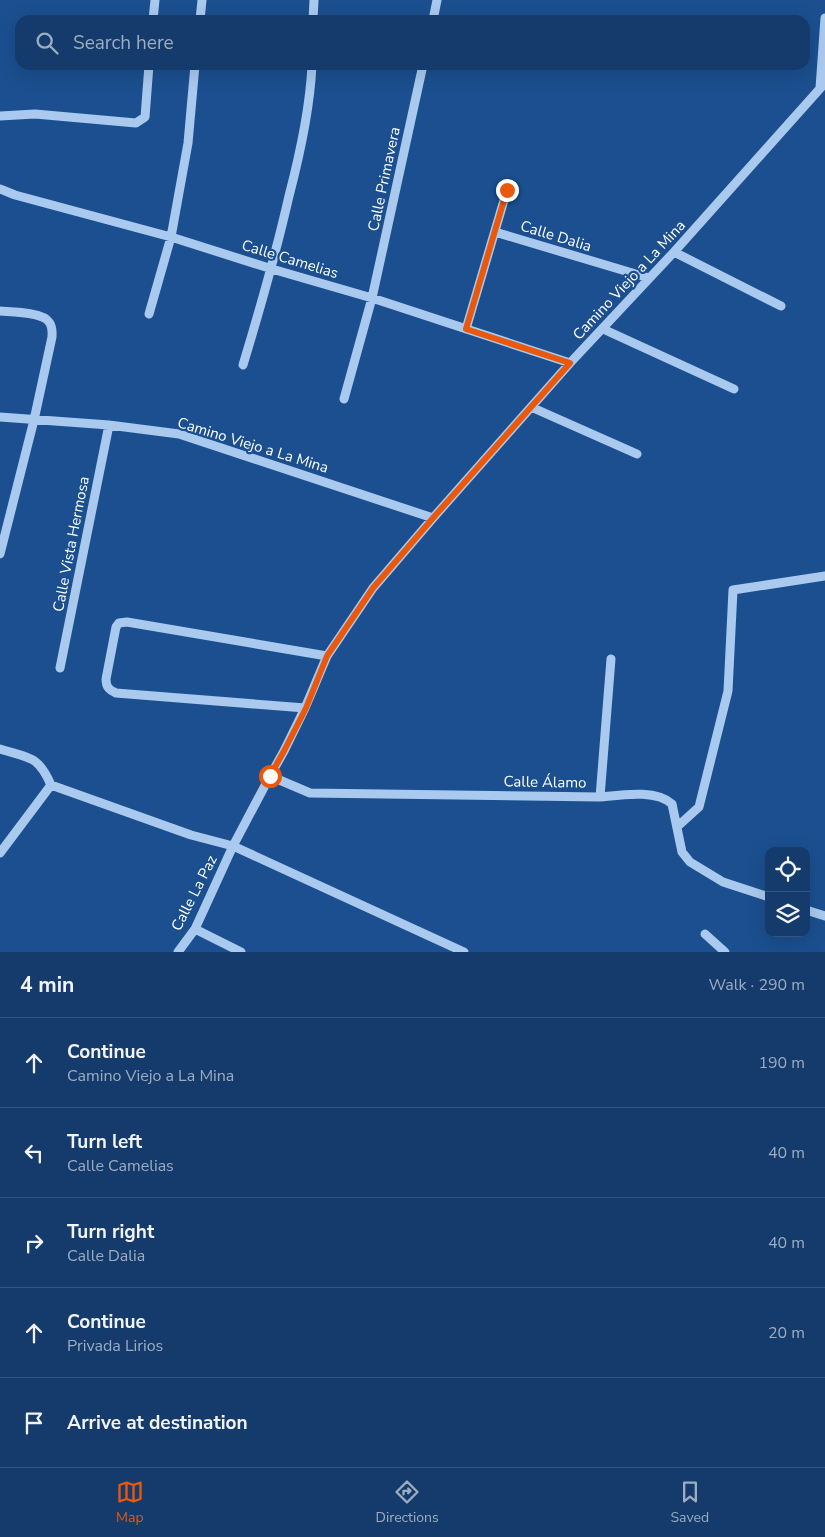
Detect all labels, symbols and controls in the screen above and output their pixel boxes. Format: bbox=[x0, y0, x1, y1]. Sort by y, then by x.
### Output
search box bbox=[15, 15, 810, 70]
icon: search bbox=[33, 29, 61, 57]
text: Search here bbox=[73, 30, 174, 56]
street label: Calle Primavera bbox=[363, 125, 405, 233]
route end bbox=[496, 179, 519, 202]
street label: Calle Dalia bbox=[518, 216, 594, 256]
street label: Camino Viejo a La Mina bbox=[568, 216, 690, 344]
street label: Calle Camelias bbox=[239, 235, 341, 283]
street label: Camino Viejo a La Mina bbox=[175, 412, 331, 478]
street label: Calle Vista Hermosa bbox=[48, 475, 94, 613]
route start bbox=[259, 765, 282, 788]
street label: Calle Álamo bbox=[503, 771, 587, 793]
map controls bbox=[765, 847, 810, 937]
button: locate bbox=[765, 847, 810, 892]
street label: Calle La Paz bbox=[166, 852, 222, 934]
button: layers bbox=[765, 892, 810, 937]
text: 4 min bbox=[20, 971, 74, 999]
text: Walk · 290 m bbox=[709, 974, 805, 996]
text: Continue bbox=[67, 1039, 146, 1065]
icon: ahead bbox=[20, 1049, 48, 1077]
text: 190 m bbox=[758, 1052, 805, 1074]
text: Camino Viejo a La Mina bbox=[67, 1065, 234, 1087]
text: Turn left bbox=[67, 1129, 142, 1155]
icon: left bbox=[20, 1139, 48, 1167]
text: 40 m bbox=[768, 1142, 805, 1164]
text: Calle Camelias bbox=[67, 1155, 174, 1177]
text: Turn right bbox=[67, 1219, 154, 1245]
icon: right bbox=[20, 1229, 48, 1257]
text: 40 m bbox=[768, 1232, 805, 1254]
text: Calle Dalia bbox=[67, 1245, 145, 1267]
text: Continue bbox=[67, 1309, 146, 1335]
icon: ahead bbox=[20, 1319, 48, 1347]
text: 20 m bbox=[768, 1322, 805, 1344]
text: Privada Lirios bbox=[67, 1335, 163, 1357]
icon: arrive bbox=[20, 1409, 48, 1437]
text: Arrive at destination bbox=[67, 1410, 248, 1436]
tab: Map bbox=[116, 1478, 144, 1527]
tab: Directions bbox=[376, 1478, 439, 1527]
tab: Saved bbox=[670, 1478, 709, 1527]

